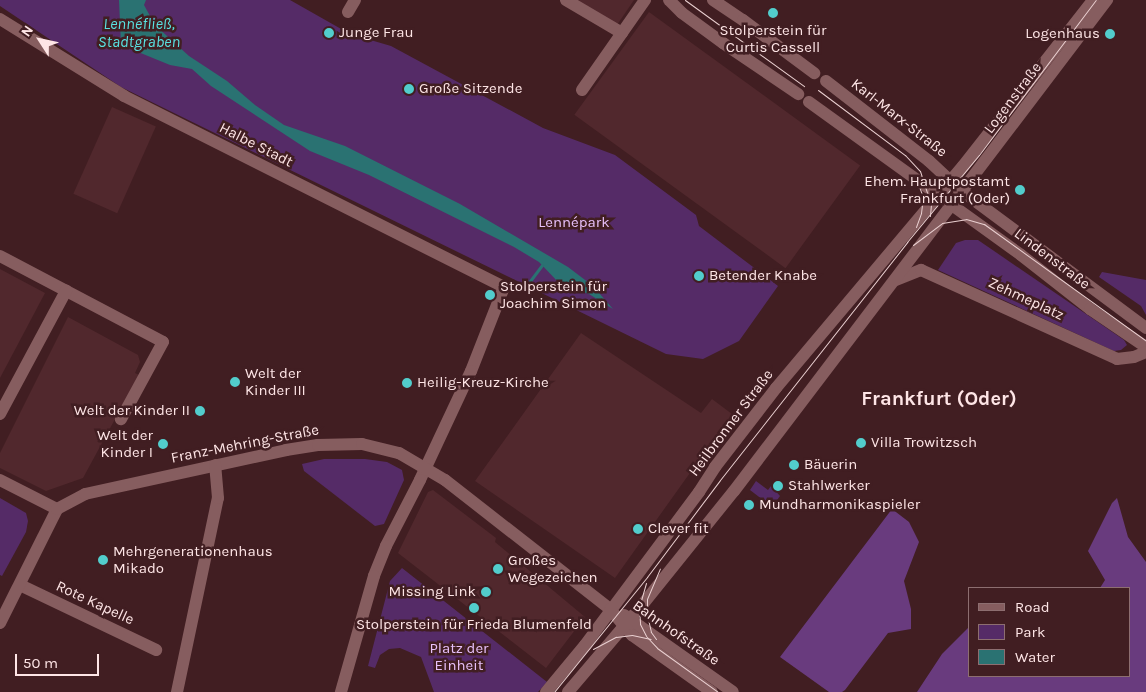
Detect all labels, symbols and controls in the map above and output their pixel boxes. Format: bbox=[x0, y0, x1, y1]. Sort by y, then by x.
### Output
marker: Stolperstein für Curtis Cassell bbox=[767, 7, 779, 19]
water label: Lennéfließ, Stadtgraben bbox=[98, 14, 180, 52]
north arrow bbox=[15, 15, 65, 65]
place label: Stolperstein für Curtis Cassell bbox=[720, 21, 826, 56]
text: N bbox=[17, 22, 37, 40]
place label: Junge Frau bbox=[339, 24, 414, 42]
place label: Logenhaus bbox=[1025, 25, 1100, 43]
marker: Junge Frau bbox=[323, 27, 335, 39]
marker: Logenhaus bbox=[1104, 28, 1116, 40]
street label: Logenstraße bbox=[980, 59, 1046, 137]
street label: Karl-Marx-Straße bbox=[847, 75, 951, 161]
place label: Große Sitzende bbox=[419, 80, 522, 98]
marker: Große Sitzende bbox=[403, 83, 415, 95]
street label: Halbe Stadt bbox=[216, 119, 296, 171]
place label: Ehem. Hauptpostamt Frankfurt (Oder) bbox=[864, 172, 1010, 207]
marker: Ehem. Hauptpostamt Frankfurt (Oder) bbox=[1014, 184, 1026, 196]
park label: Lennépark bbox=[538, 214, 610, 232]
street label: Lindenstraße bbox=[1011, 225, 1093, 293]
place label: Betender Knabe bbox=[709, 267, 817, 285]
marker: Betender Knabe bbox=[693, 270, 705, 282]
street label: Zehmeplatz bbox=[985, 274, 1067, 324]
place label: Stolperstein für Joachim Simon bbox=[500, 277, 607, 312]
marker: Stolperstein für Joachim Simon bbox=[484, 289, 496, 301]
place label: Welt der Kinder III bbox=[245, 364, 306, 399]
street label: Heilbronner Straße bbox=[685, 366, 777, 480]
place label: Heilig-Kreuz-Kirche bbox=[417, 374, 549, 392]
marker: Welt der Kinder III bbox=[229, 376, 241, 388]
marker: Heilig-Kreuz-Kirche bbox=[401, 377, 413, 389]
district label: Frankfurt (Oder) bbox=[861, 386, 1017, 410]
place label: Welt der Kinder II bbox=[74, 402, 190, 420]
marker: Welt der Kinder II bbox=[194, 405, 206, 417]
street label: Franz-Mehring-Straße bbox=[170, 421, 320, 467]
place label: Welt der Kinder I bbox=[97, 426, 153, 461]
place label: Villa Trowitzsch bbox=[871, 434, 977, 452]
marker: Villa Trowitzsch bbox=[855, 437, 867, 449]
marker: Welt der Kinder I bbox=[157, 438, 169, 450]
place label: Bäuerin bbox=[804, 456, 857, 474]
marker: Bäuerin bbox=[788, 459, 800, 471]
place label: Stahlwerker bbox=[788, 477, 870, 495]
marker: Stahlwerker bbox=[772, 480, 784, 492]
place label: Mundharmonikaspieler bbox=[759, 496, 920, 514]
marker: Mundharmonikaspieler bbox=[743, 499, 755, 511]
place label: Clever fit bbox=[648, 520, 709, 538]
marker: Clever fit bbox=[632, 523, 644, 535]
place label: Mehrgenerationenhaus Mikado bbox=[113, 542, 273, 577]
place label: Großes Wegezeichen bbox=[508, 551, 598, 586]
marker: Mehrgenerationenhaus Mikado bbox=[97, 554, 109, 566]
marker: Großes Wegezeichen bbox=[492, 563, 504, 575]
street label: Rote Kapelle bbox=[53, 577, 137, 629]
place label: Missing Link bbox=[389, 583, 476, 601]
marker: Missing Link bbox=[480, 586, 492, 598]
legend bbox=[968, 587, 1131, 677]
street label: Bahnhofstraße bbox=[629, 596, 723, 670]
text: Road bbox=[1015, 598, 1050, 616]
marker: Stolperstein für Frieda Blumenfeld bbox=[468, 602, 480, 614]
place label: Stolperstein für Frieda Blumenfeld bbox=[356, 616, 592, 634]
text: Park bbox=[1015, 623, 1045, 641]
park label: Platz der Einheit bbox=[429, 639, 489, 674]
scale bar bbox=[18, 644, 101, 676]
text: Water bbox=[1015, 648, 1055, 666]
text: 50 m bbox=[23, 654, 58, 672]

